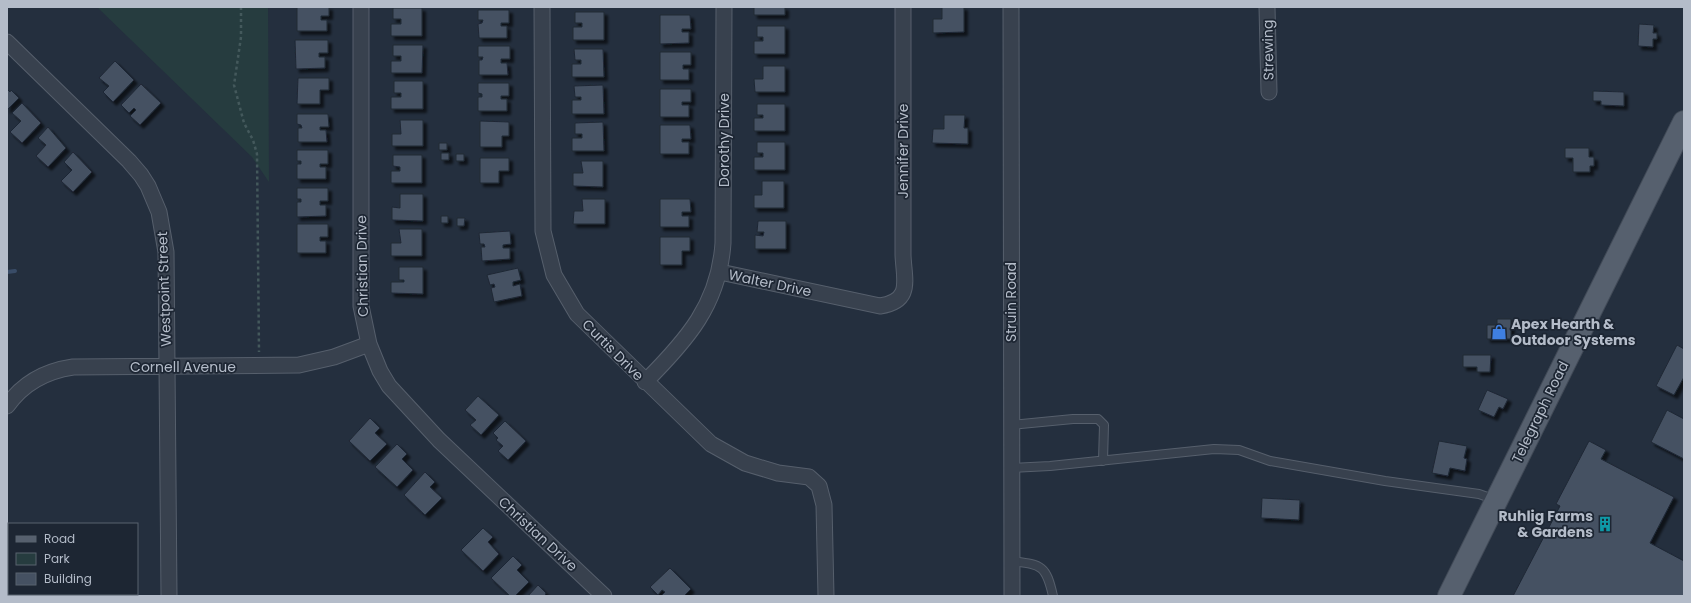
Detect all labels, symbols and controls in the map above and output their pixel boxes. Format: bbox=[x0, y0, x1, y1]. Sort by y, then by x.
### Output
street label: Strewing bbox=[1257, 20, 1279, 80]
street label: Dorothy Drive bbox=[714, 93, 734, 187]
street label: Jennifer Drive bbox=[893, 103, 913, 198]
street label: Christian Drive bbox=[351, 215, 373, 317]
street label: Westpoint Street bbox=[152, 231, 176, 347]
street label: Struin Road bbox=[1001, 262, 1021, 342]
street label: Walter Drive bbox=[727, 264, 814, 302]
place label: Apex Hearth & Outdoor Systems bbox=[1511, 314, 1636, 350]
street label: Curtis Drive bbox=[578, 315, 648, 385]
shop icon: Apex Hearth & Outdoor Systems bbox=[1490, 323, 1508, 341]
street label: Cornell Avenue bbox=[130, 357, 236, 377]
street label: Telegraph Road bbox=[1507, 358, 1573, 466]
street label: Christian Drive bbox=[494, 492, 582, 576]
place label: Ruhlig Farms & Gardens bbox=[1498, 506, 1593, 542]
building icon: Ruhlig Farms & Gardens bbox=[1596, 515, 1614, 533]
legend bbox=[8, 523, 138, 595]
text: Road bbox=[44, 530, 75, 547]
text: Park bbox=[44, 550, 71, 567]
text: Building bbox=[44, 570, 92, 587]

